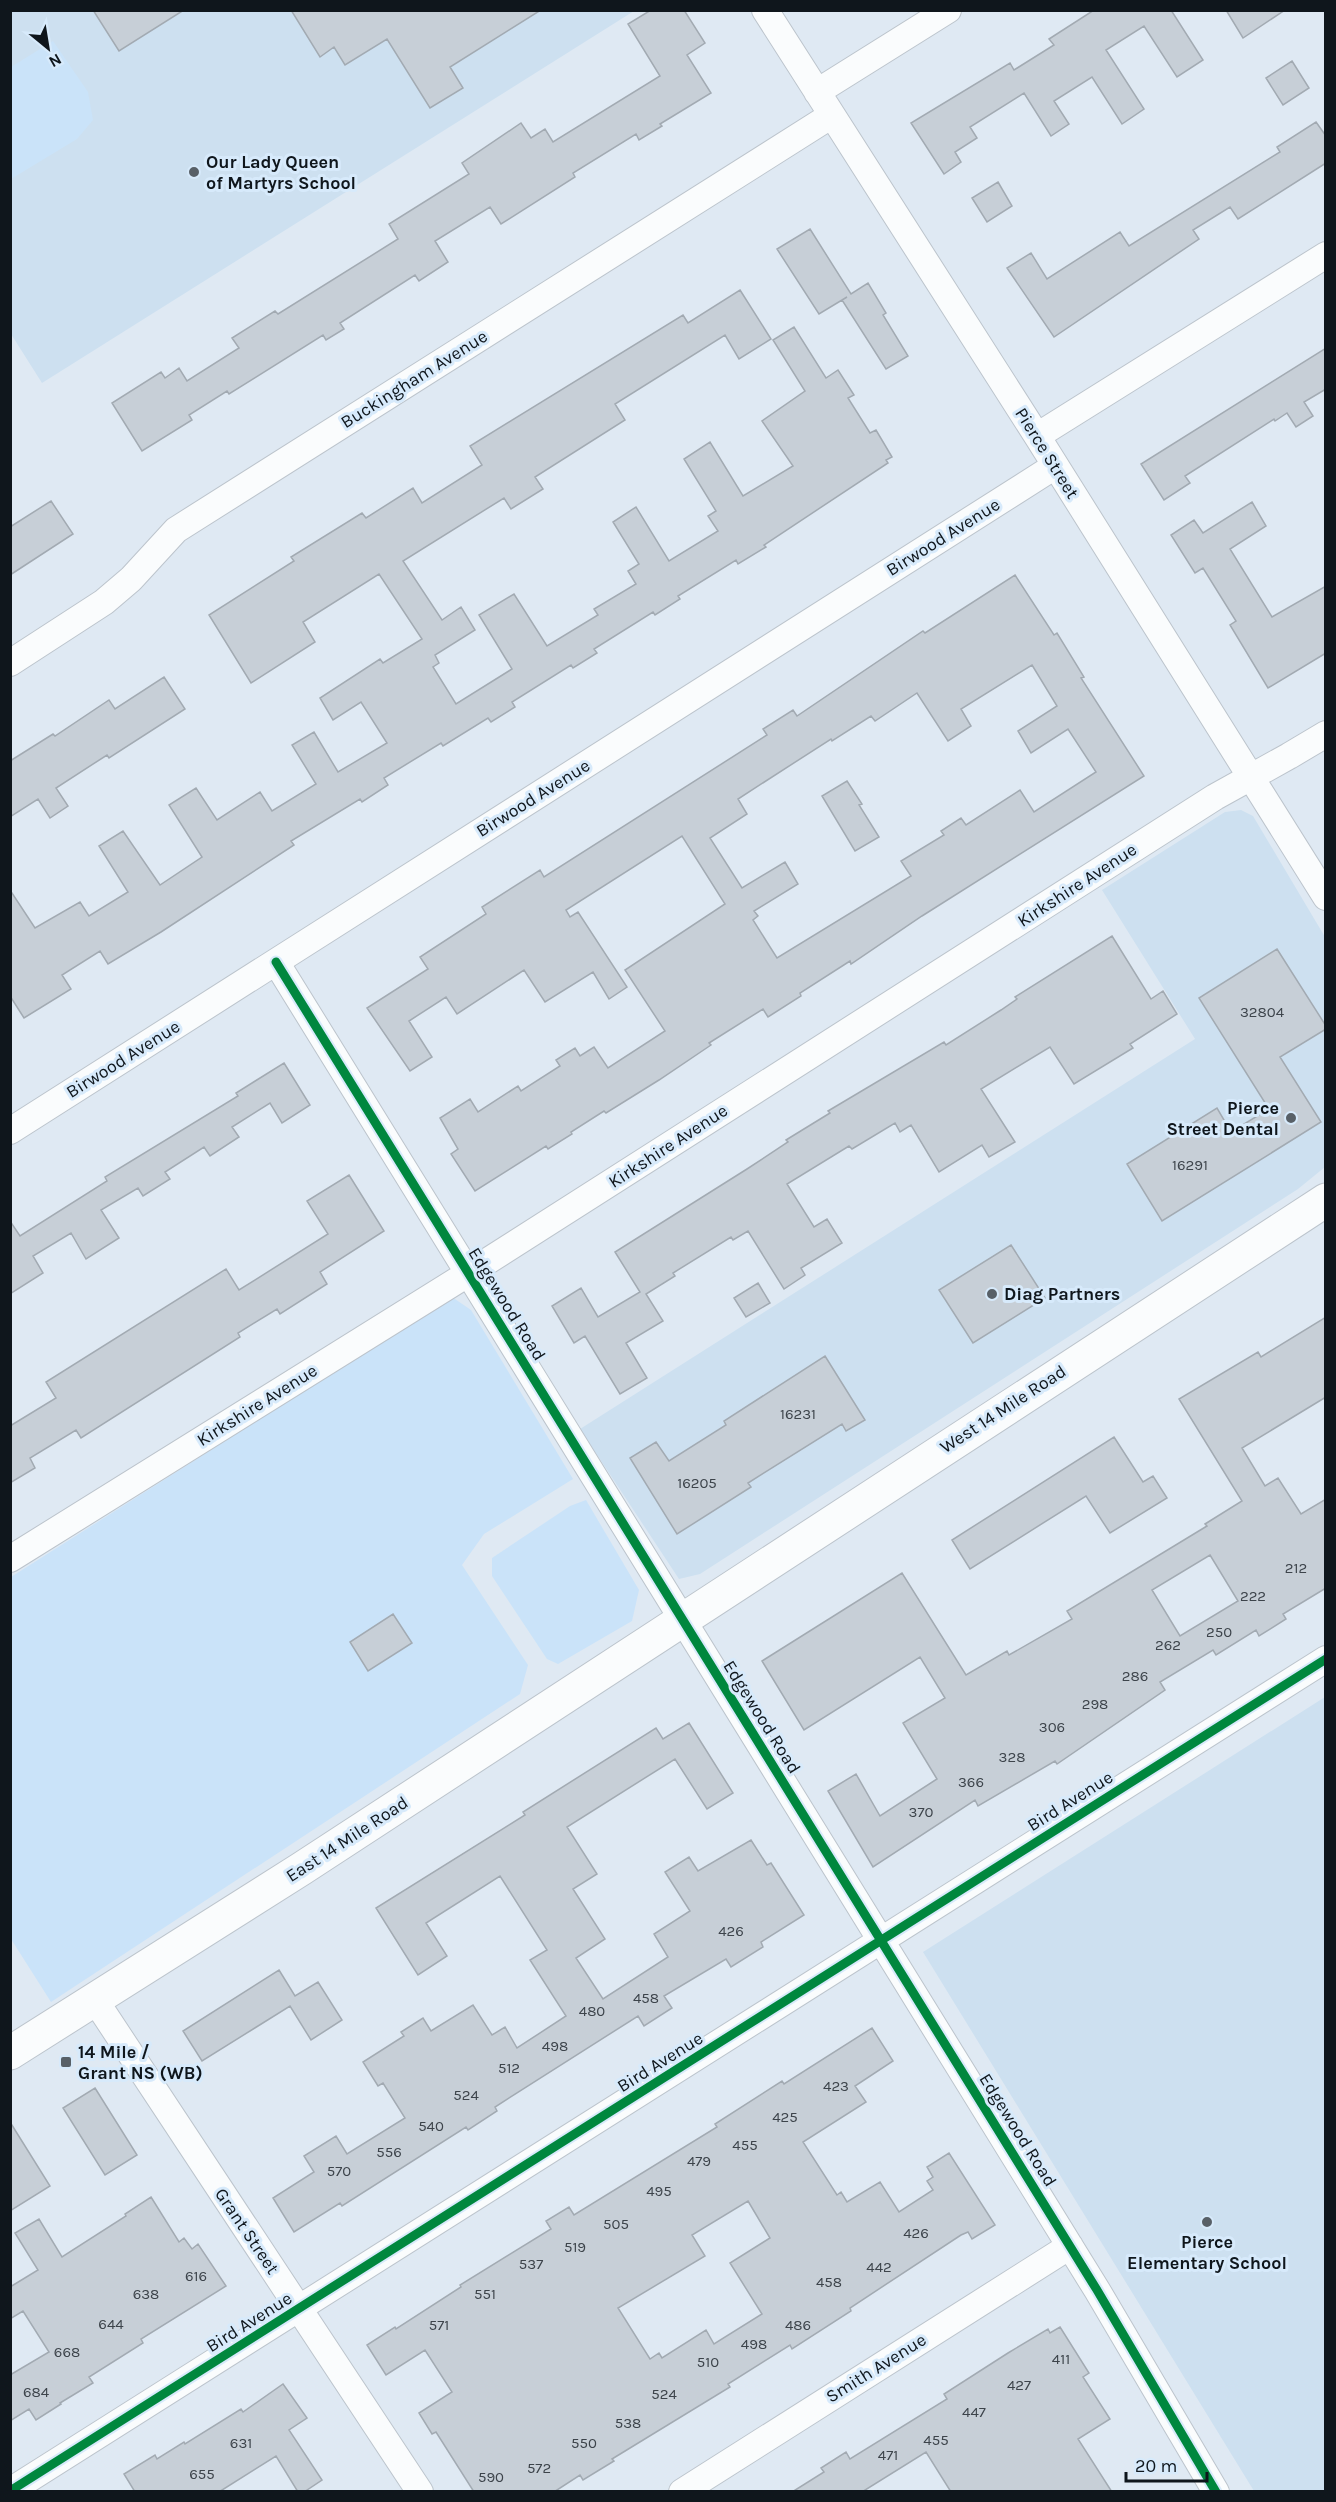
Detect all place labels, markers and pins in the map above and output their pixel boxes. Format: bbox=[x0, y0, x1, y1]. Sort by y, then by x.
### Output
place label: Our Lady Queen of Martyrs School bbox=[206, 151, 356, 194]
marker: Our Lady Queen of Martyrs School bbox=[187, 165, 201, 179]
place label: Pierce Street Dental bbox=[1166, 1097, 1279, 1140]
marker: Pierce Street Dental bbox=[1284, 1111, 1298, 1125]
place label: Diag Partners bbox=[1004, 1283, 1120, 1305]
marker: Diag Partners bbox=[985, 1287, 999, 1301]
place label: 14 Mile / Grant NS (WB) bbox=[78, 2041, 203, 2084]
marker: 14 Mile / Grant NS (WB) bbox=[59, 2055, 73, 2069]
marker: Pierce Elementary School bbox=[1200, 2215, 1214, 2229]
place label: Pierce Elementary School bbox=[1127, 2231, 1287, 2274]

